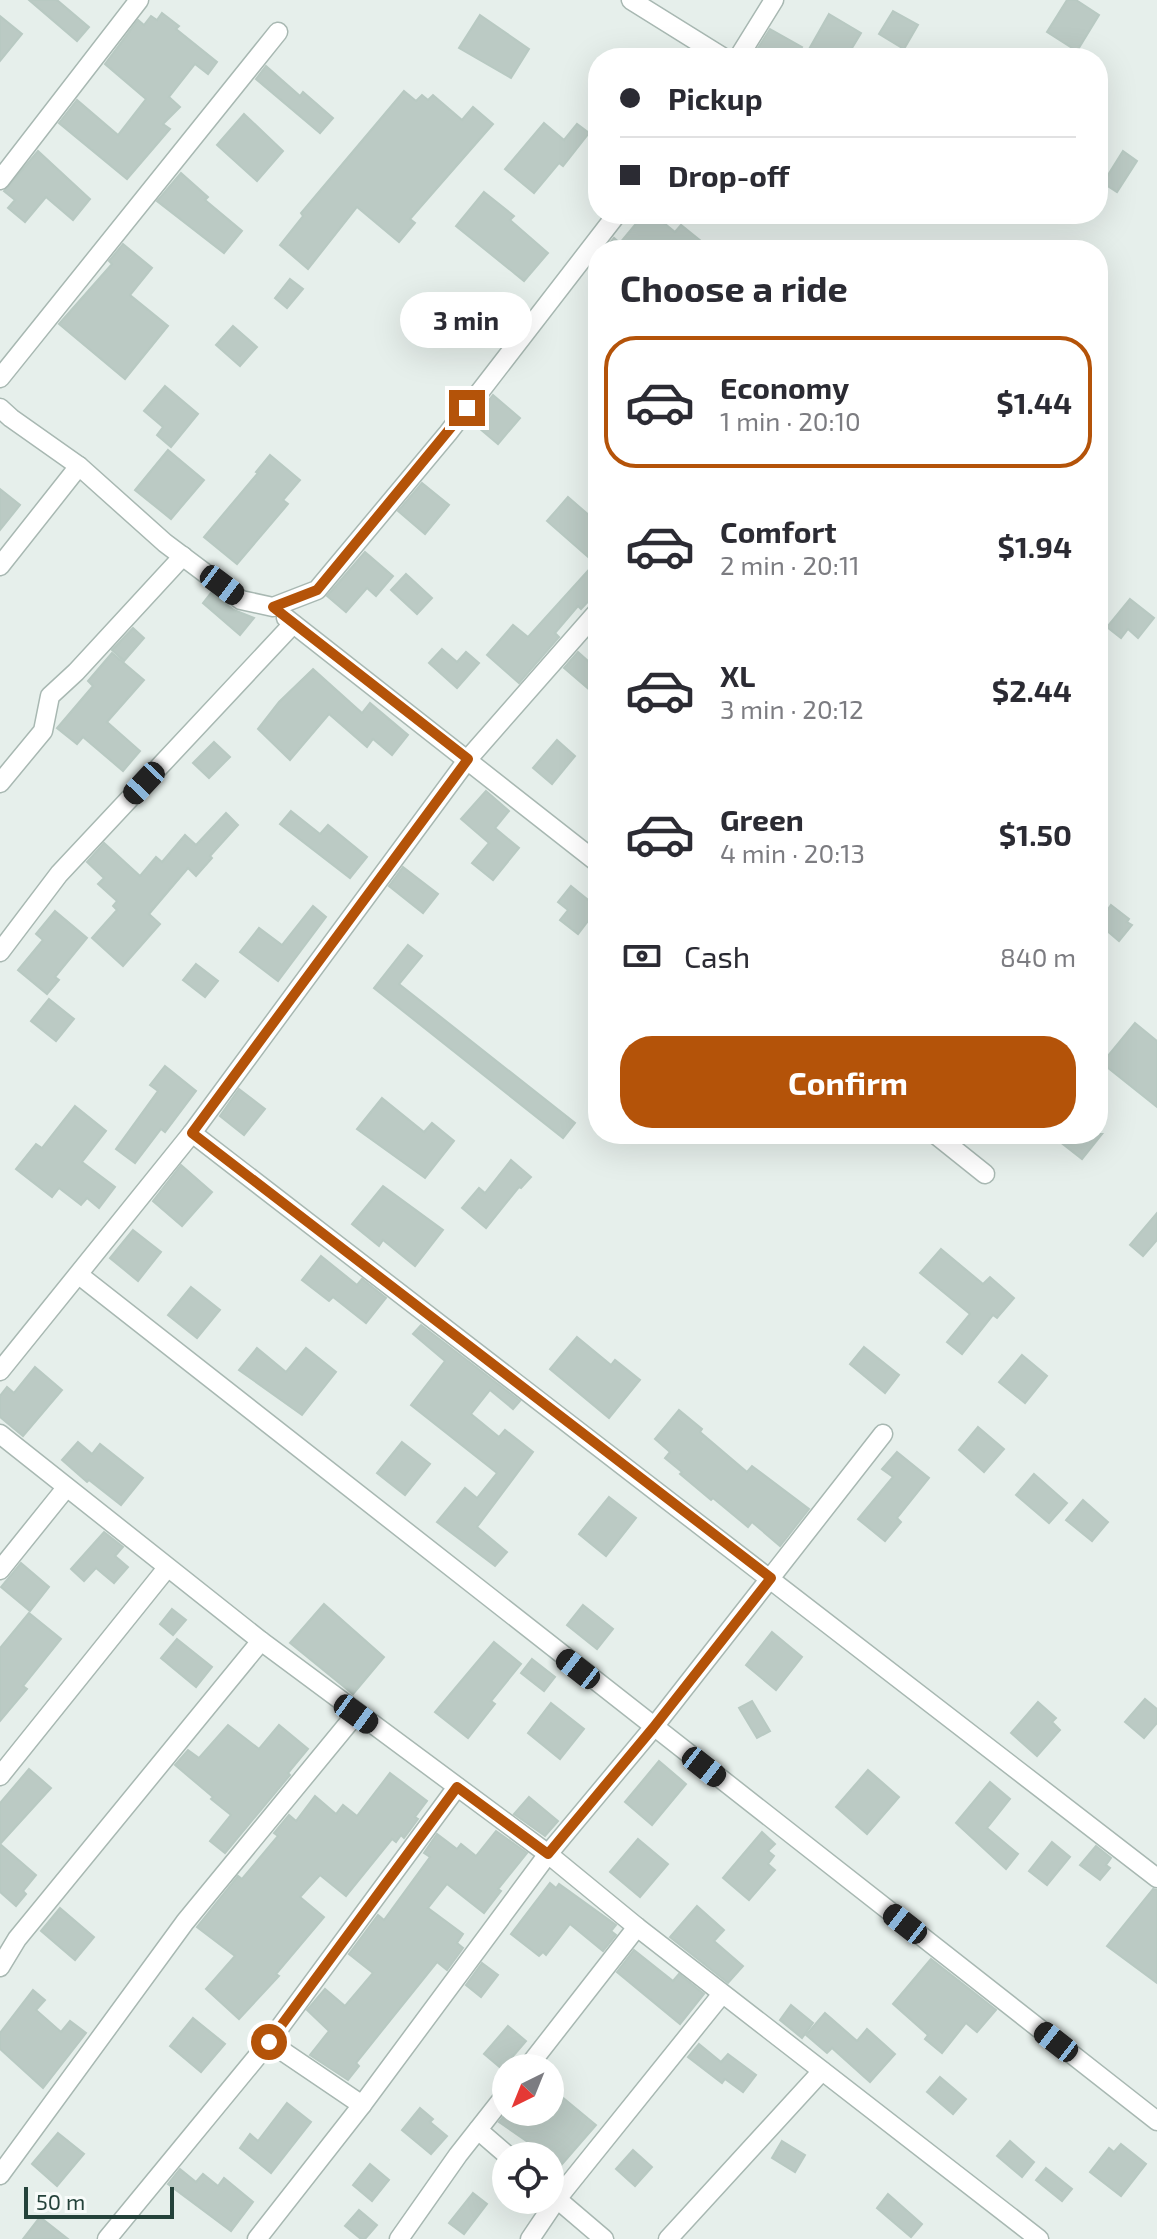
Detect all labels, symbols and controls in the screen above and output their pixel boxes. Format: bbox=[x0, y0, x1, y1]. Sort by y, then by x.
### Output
text: Pickup bbox=[668, 80, 763, 116]
text: Drop-off bbox=[668, 157, 790, 193]
text: Choose a ride bbox=[620, 266, 848, 309]
callout: 3 min bbox=[401, 292, 533, 348]
text: 3 min bbox=[433, 304, 499, 335]
icon: car bbox=[624, 366, 696, 438]
text: Economy bbox=[720, 369, 849, 405]
text: $1.44 bbox=[996, 384, 1072, 420]
route end bbox=[449, 390, 485, 426]
text: 1 min · 20:10 bbox=[720, 405, 861, 436]
icon: car bbox=[624, 510, 696, 582]
text: Comfort bbox=[720, 513, 837, 549]
text: $1.94 bbox=[998, 528, 1072, 564]
text: 2 min · 20:11 bbox=[720, 549, 860, 580]
car bbox=[196, 561, 248, 609]
icon: car bbox=[624, 654, 696, 726]
text: XL bbox=[720, 657, 755, 693]
text: $2.44 bbox=[992, 672, 1072, 708]
text: 3 min · 20:12 bbox=[720, 693, 864, 724]
car bbox=[119, 757, 169, 809]
icon: car bbox=[624, 798, 696, 870]
text: Green bbox=[720, 801, 804, 837]
text: $1.50 bbox=[999, 816, 1072, 852]
text: 4 min · 20:13 bbox=[720, 837, 865, 868]
icon: cash bbox=[620, 934, 664, 978]
text: Cash bbox=[684, 938, 750, 974]
text: 840 m bbox=[1000, 941, 1076, 972]
button: Confirm bbox=[620, 1036, 1076, 1128]
car bbox=[552, 1645, 604, 1693]
car bbox=[330, 1690, 382, 1738]
car bbox=[678, 1743, 730, 1791]
car bbox=[879, 1900, 931, 1948]
car bbox=[1030, 2018, 1082, 2066]
route start bbox=[251, 2024, 287, 2060]
north arrow bbox=[492, 2054, 564, 2126]
map controls bbox=[492, 2054, 564, 2214]
button: locate bbox=[492, 2142, 564, 2214]
scale bar bbox=[24, 2183, 174, 2219]
text: 50 m bbox=[36, 2188, 85, 2214]

